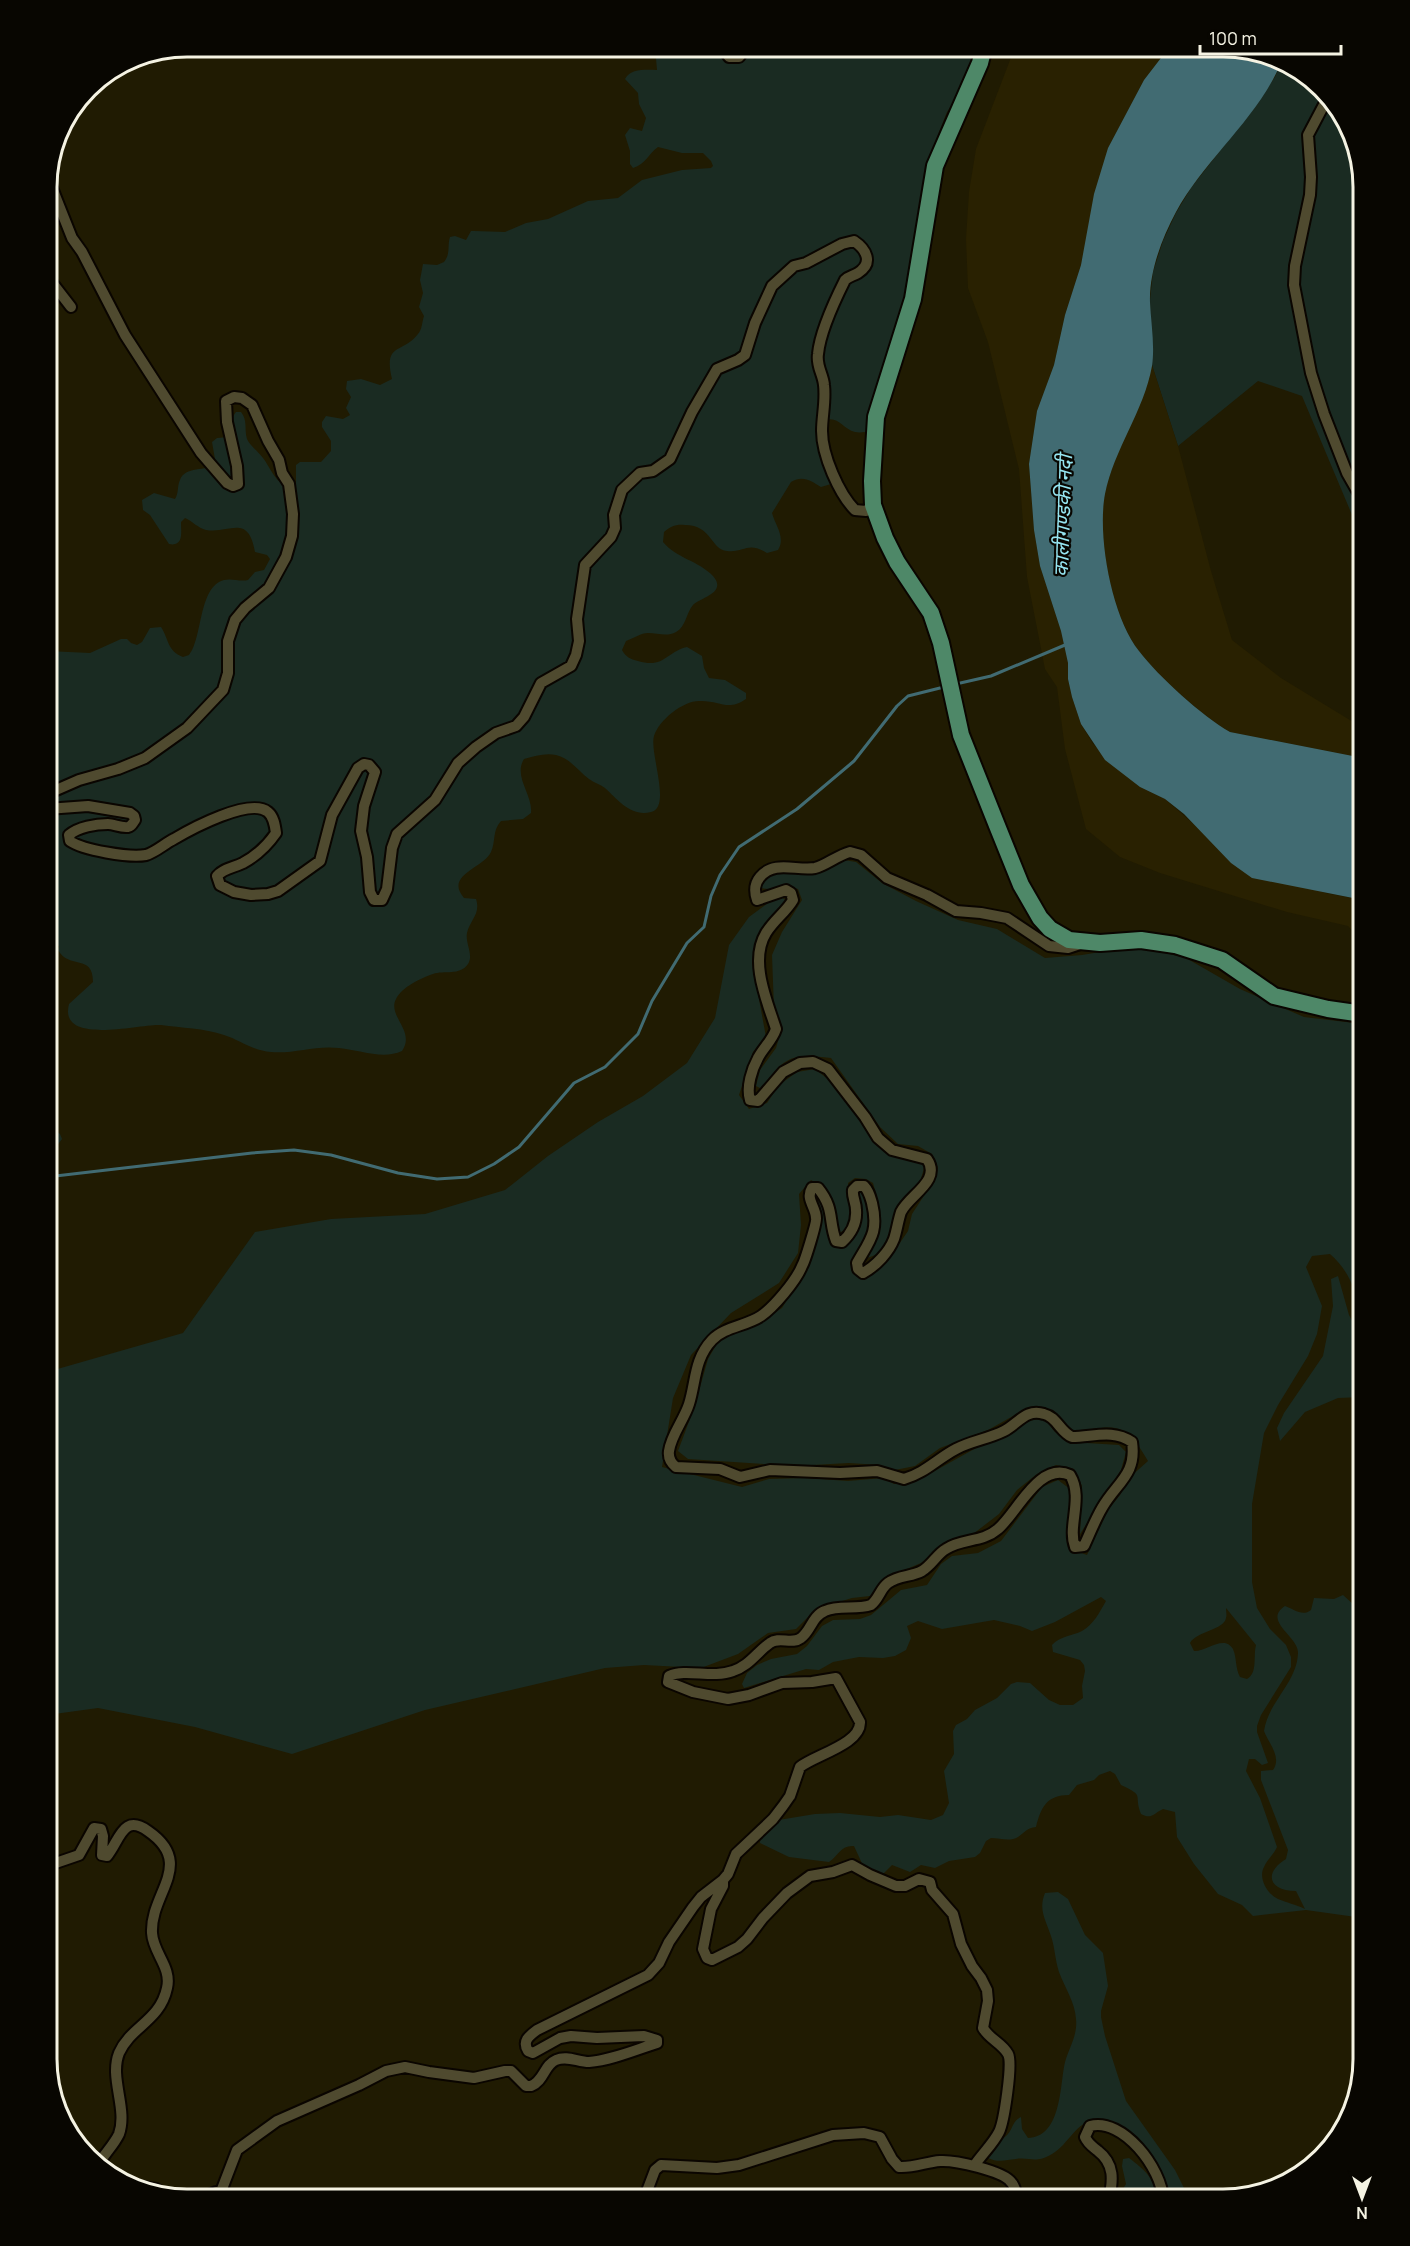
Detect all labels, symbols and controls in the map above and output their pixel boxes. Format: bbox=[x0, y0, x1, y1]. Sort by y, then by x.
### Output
scale bar bbox=[1200, 18, 1341, 56]
text: 100 m bbox=[1209, 26, 1257, 50]
water label: कालीगण्डकी नदी bbox=[1047, 451, 1078, 578]
north arrow bbox=[1332, 2168, 1392, 2228]
text: N bbox=[1356, 2202, 1368, 2224]

